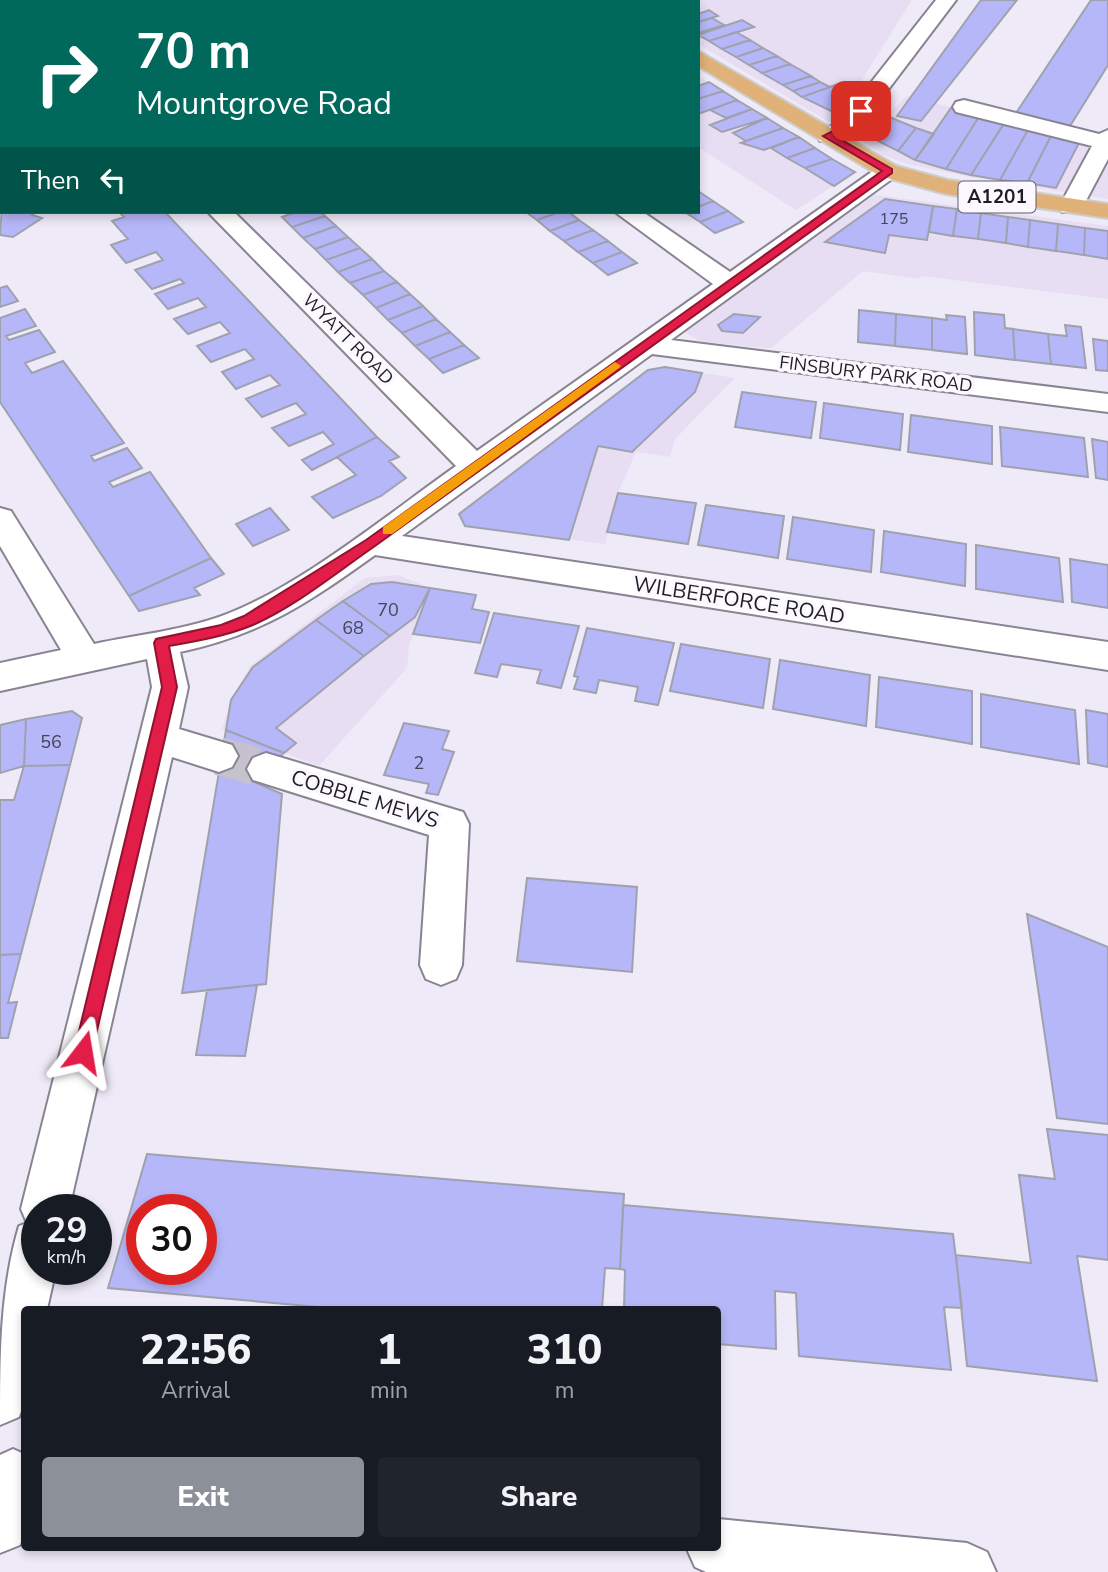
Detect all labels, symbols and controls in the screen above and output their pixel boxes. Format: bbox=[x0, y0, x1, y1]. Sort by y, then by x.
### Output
text: 70 m bbox=[136, 18, 251, 85]
icon: right bbox=[21, 28, 112, 119]
pin bbox=[831, 81, 891, 141]
text: Mountgrove Road bbox=[136, 82, 392, 125]
icon: arrive bbox=[842, 92, 880, 130]
icon: left bbox=[94, 161, 132, 199]
text: Then bbox=[21, 163, 80, 198]
road number: A1201 bbox=[958, 182, 1036, 212]
house number: 175 bbox=[880, 208, 908, 230]
street label: WYATT ROAD bbox=[297, 288, 399, 390]
street label: FINSBURY PARK ROAD bbox=[778, 350, 974, 398]
street label: WILBERFORCE ROAD bbox=[631, 569, 847, 631]
house number: 70 bbox=[377, 598, 399, 622]
house number: 68 bbox=[342, 616, 364, 640]
house number: 56 bbox=[40, 730, 62, 754]
house number: 2 bbox=[414, 751, 424, 775]
street label: COBBLE MEWS bbox=[288, 763, 442, 835]
position arrow bbox=[46, 1015, 120, 1089]
speed limit sign: 30 bbox=[126, 1194, 217, 1285]
text: 29 bbox=[45, 1207, 88, 1254]
text: km/h bbox=[47, 1245, 86, 1269]
text: 22:56 bbox=[140, 1322, 251, 1379]
text: 1 bbox=[376, 1322, 402, 1379]
text: 310 bbox=[527, 1322, 602, 1379]
text: Arrival bbox=[161, 1375, 230, 1406]
text: min bbox=[370, 1375, 408, 1406]
text: m bbox=[555, 1375, 574, 1406]
button: Exit bbox=[42, 1457, 364, 1537]
button: Share bbox=[378, 1457, 700, 1537]

